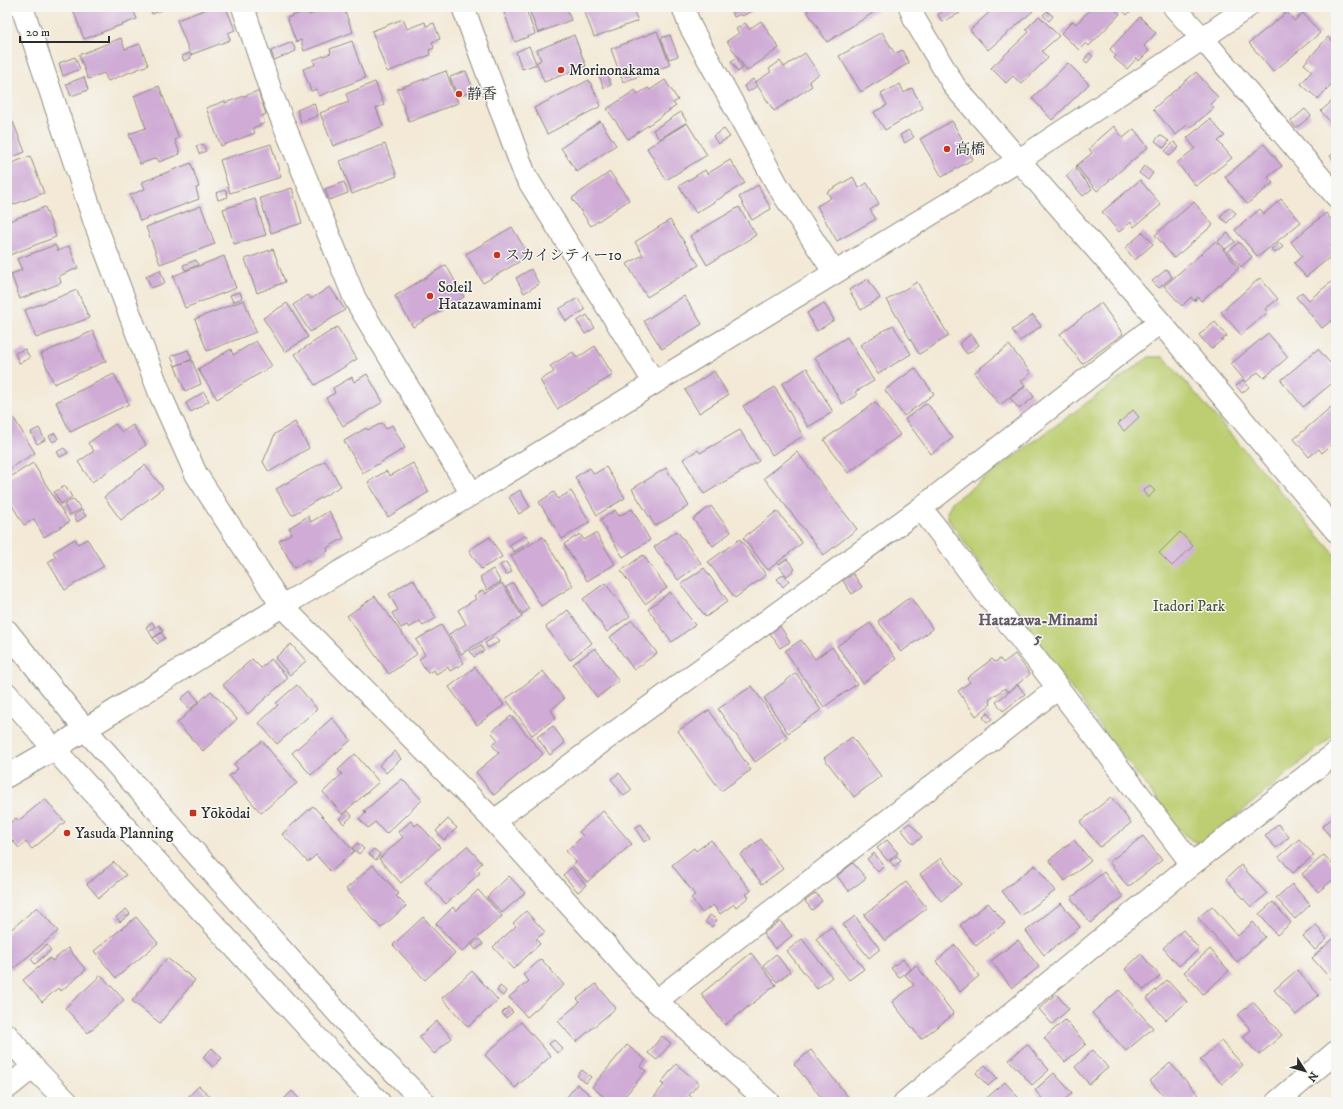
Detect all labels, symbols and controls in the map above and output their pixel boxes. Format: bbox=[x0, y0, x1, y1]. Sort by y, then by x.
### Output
scale bar bbox=[20, 18, 109, 44]
text: 20 m bbox=[26, 25, 50, 40]
place label: Morinonakama bbox=[569, 61, 661, 80]
marker: Morinonakama bbox=[556, 65, 566, 75]
place label: 静香 bbox=[467, 85, 497, 104]
marker: 静香 bbox=[454, 89, 464, 99]
place label: 高橋 bbox=[955, 140, 985, 159]
marker: 高橋 bbox=[942, 144, 952, 154]
place label: スカイシティー10 bbox=[505, 246, 622, 265]
marker: スカイシティー10 bbox=[492, 250, 502, 260]
place label: Soleil Hatazawaminami bbox=[438, 278, 542, 314]
marker: Soleil Hatazawaminami bbox=[425, 291, 435, 301]
park label: Itadori Park bbox=[1153, 597, 1226, 616]
district label: Hatazawa-Minami 5 bbox=[978, 610, 1098, 648]
place label: Yōkōdai bbox=[201, 804, 250, 823]
marker: Yōkōdai bbox=[188, 808, 198, 818]
place label: Yasuda Planning bbox=[75, 824, 174, 843]
marker: Yasuda Planning bbox=[62, 828, 72, 838]
north arrow bbox=[1285, 1051, 1325, 1091]
text: N bbox=[1304, 1069, 1320, 1084]

